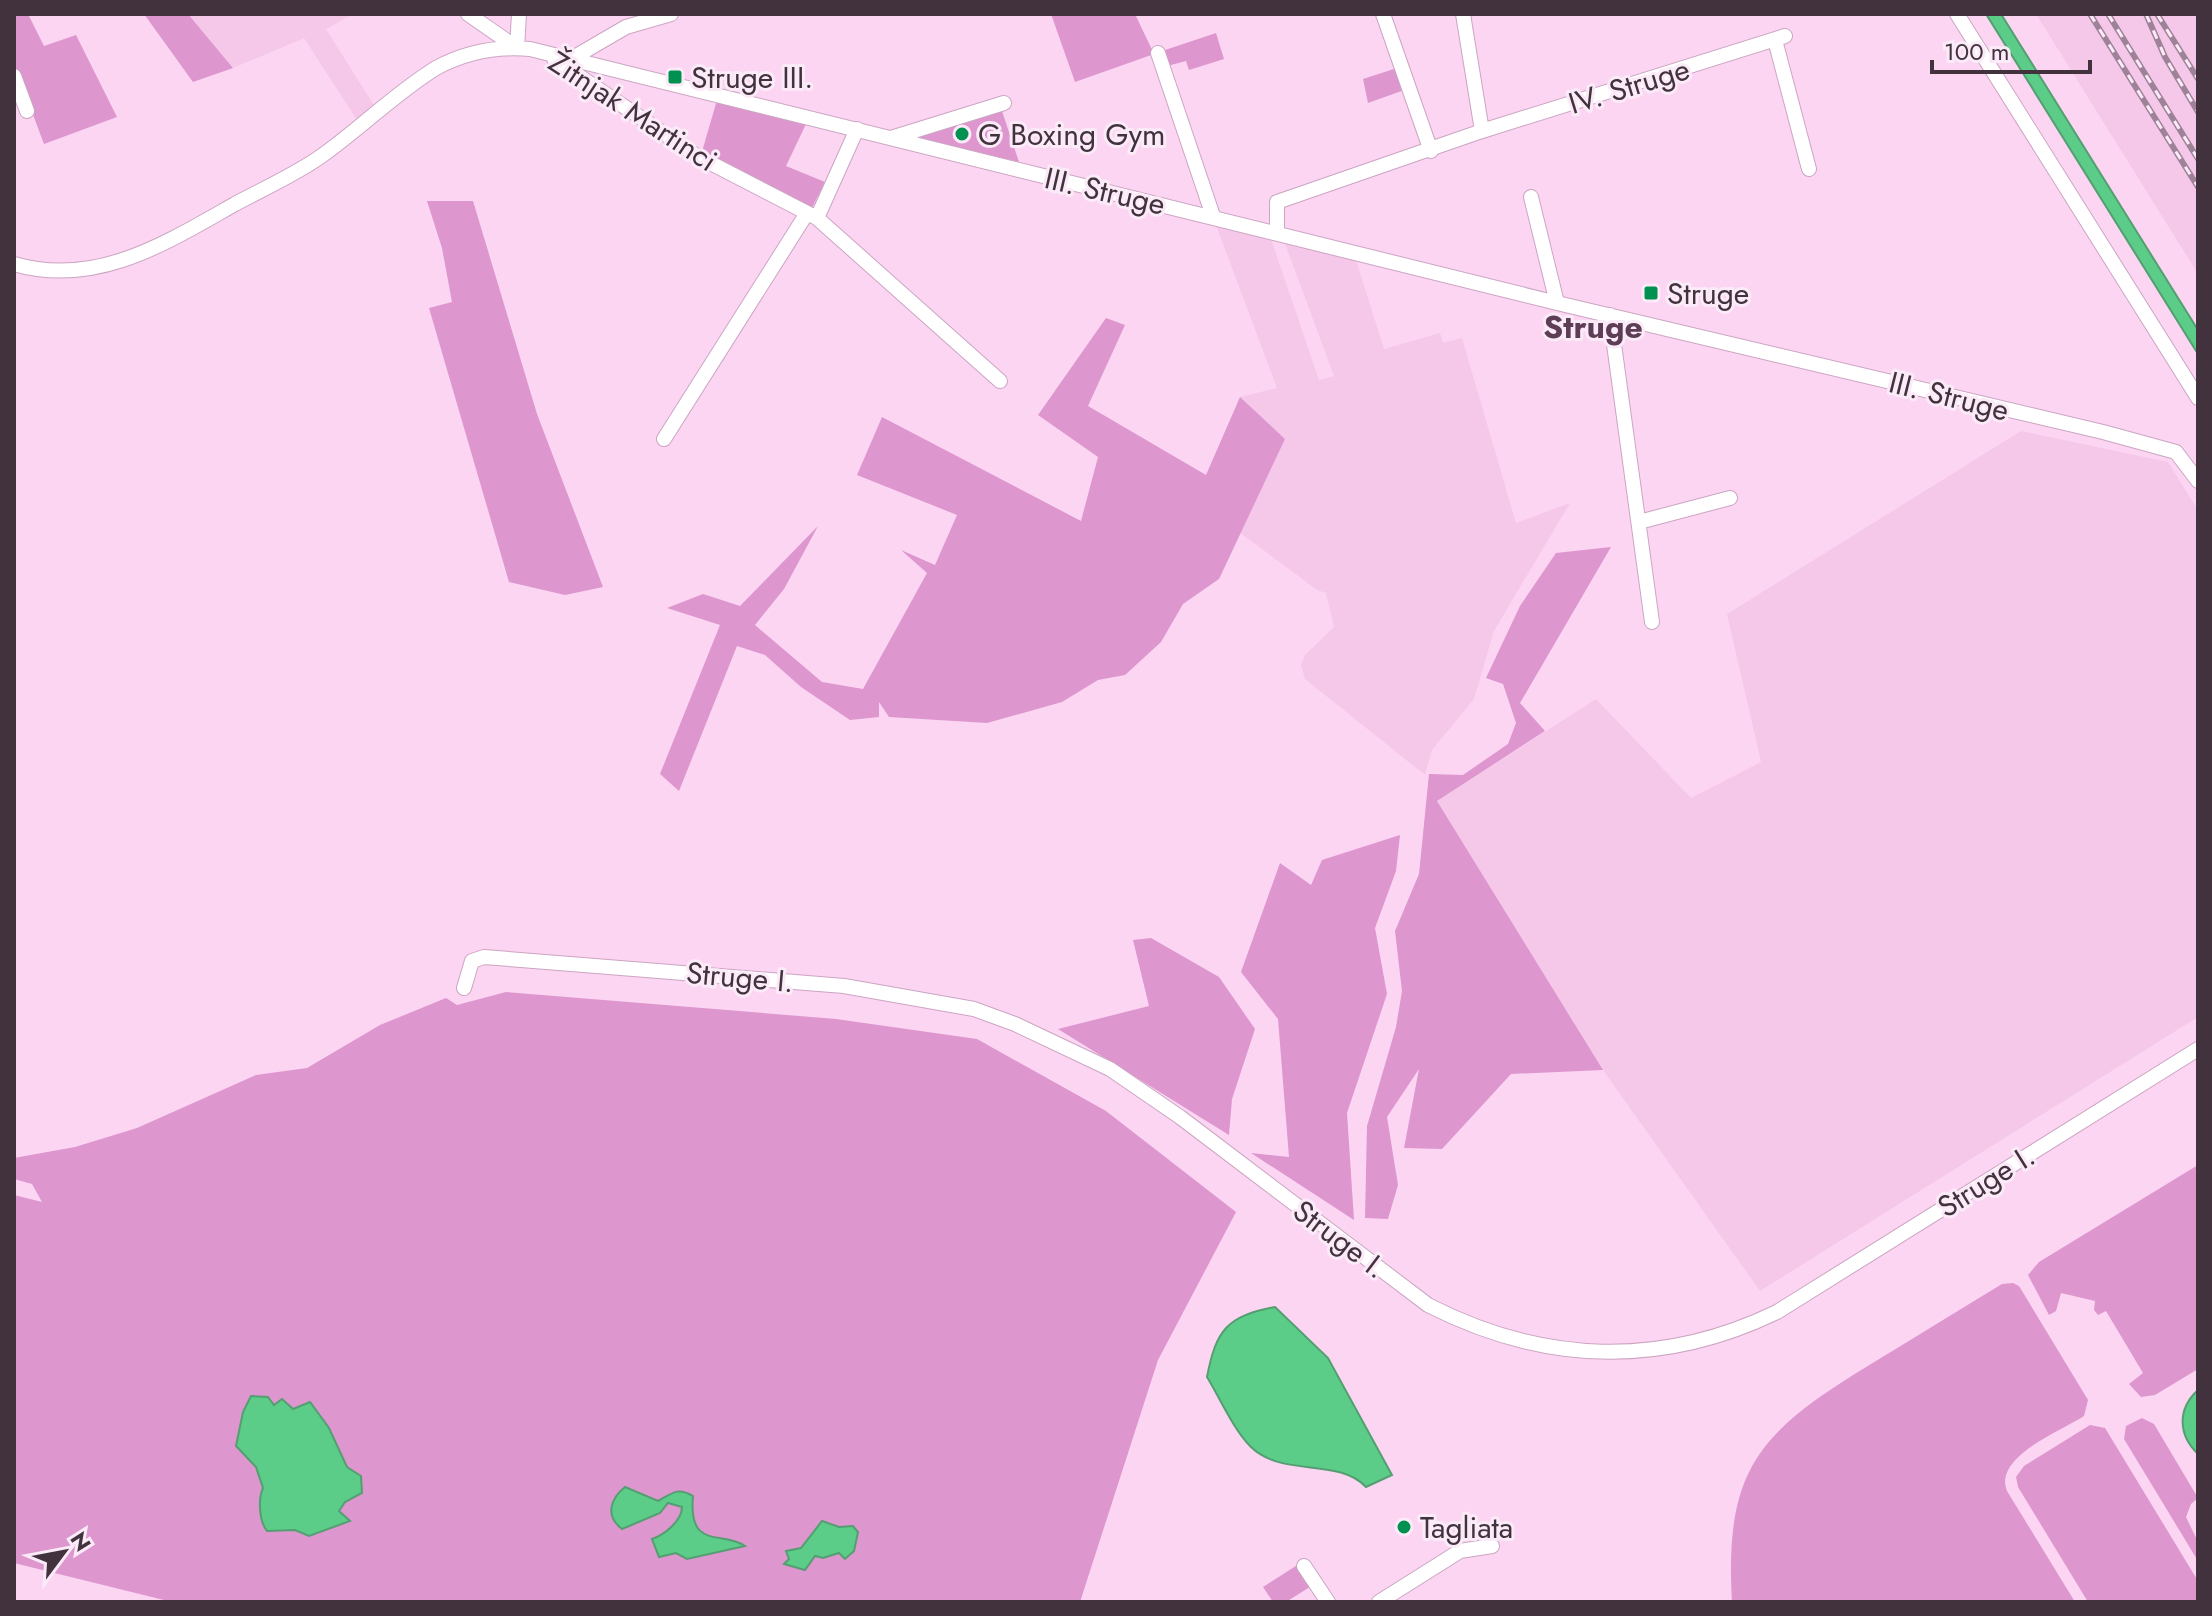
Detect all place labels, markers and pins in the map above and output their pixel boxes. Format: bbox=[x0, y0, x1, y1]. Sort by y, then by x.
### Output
place label: Struge III. bbox=[691, 56, 813, 99]
marker: Struge III. bbox=[666, 68, 684, 86]
place label: G Boxing Gym bbox=[978, 113, 1165, 156]
marker: G Boxing Gym bbox=[953, 125, 971, 143]
place label: Struge bbox=[1667, 272, 1749, 315]
marker: Struge bbox=[1642, 284, 1660, 302]
place label: Tagliata bbox=[1420, 1506, 1513, 1549]
marker: Tagliata bbox=[1395, 1518, 1413, 1536]

